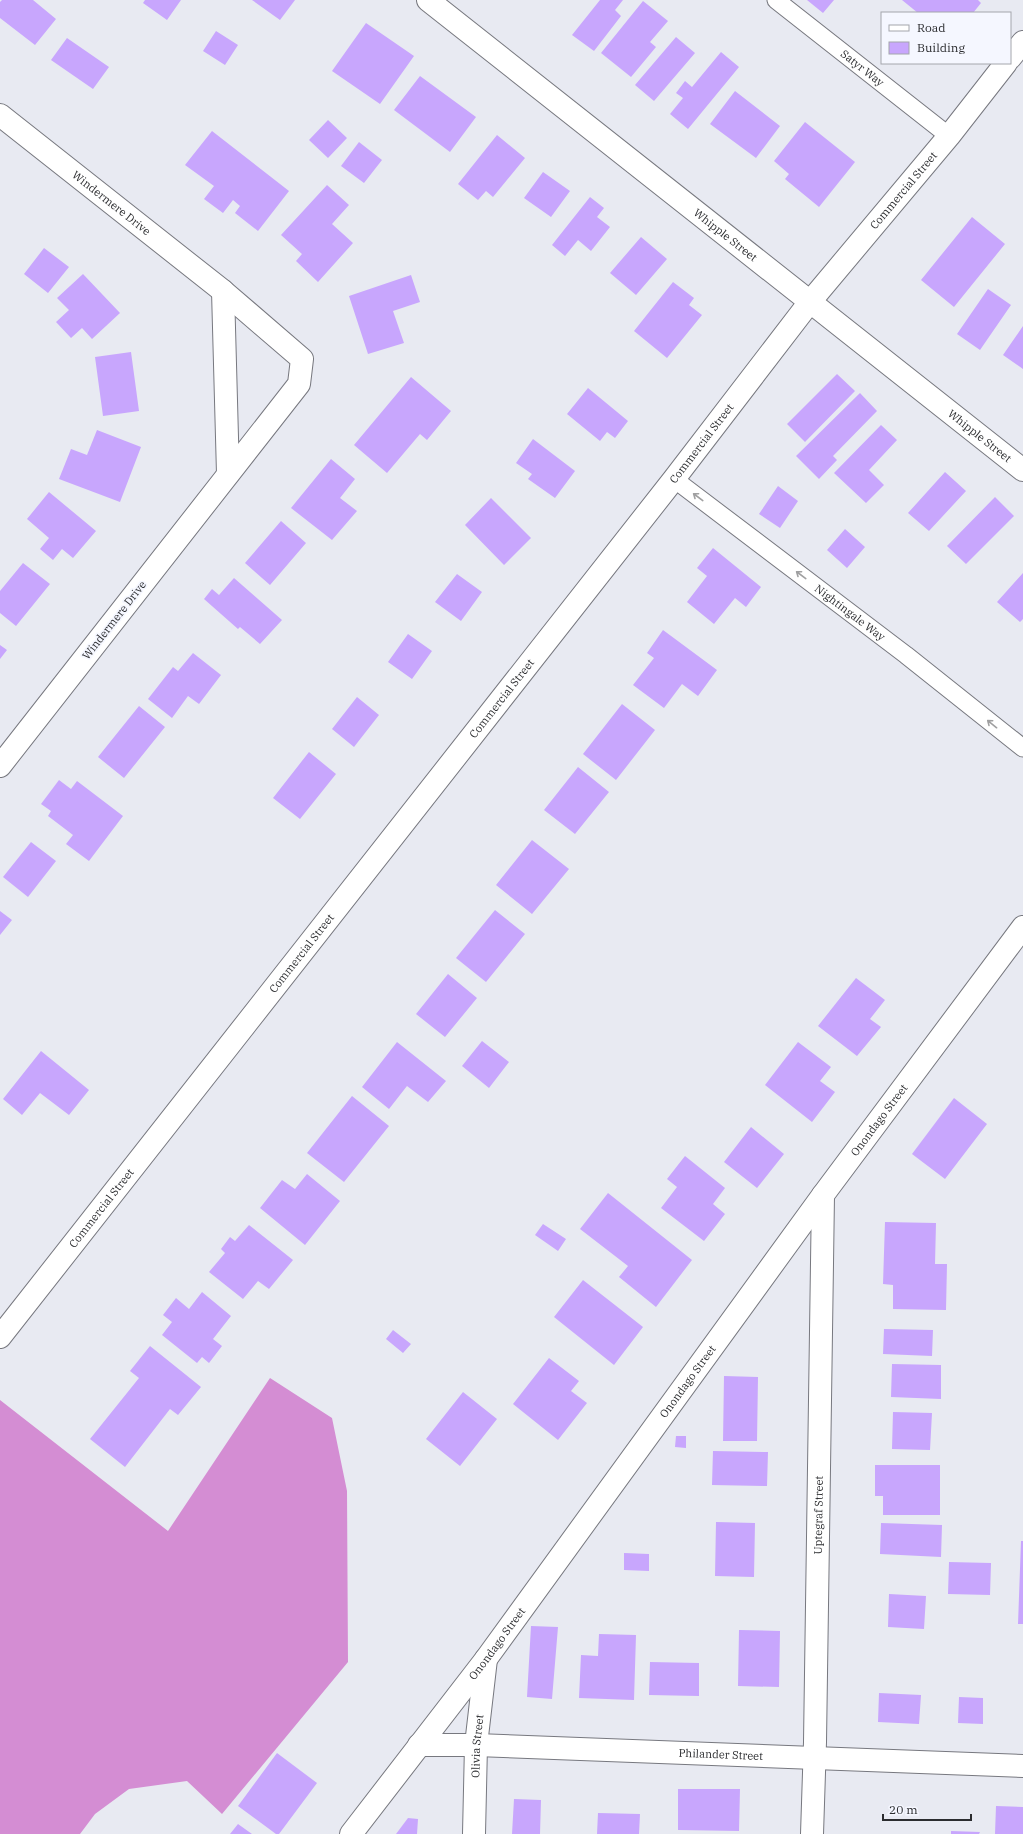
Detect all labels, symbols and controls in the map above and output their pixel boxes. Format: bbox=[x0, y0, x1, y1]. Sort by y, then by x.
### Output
legend bbox=[881, 12, 1011, 64]
text: Road bbox=[917, 20, 946, 35]
text: Building bbox=[917, 40, 965, 55]
street label: Satyr Way bbox=[838, 47, 887, 89]
street label: Commercial Street bbox=[867, 149, 940, 232]
street label: Windermere Drive bbox=[69, 168, 154, 238]
street label: Whipple Street bbox=[691, 206, 760, 264]
street label: Commercial Street bbox=[666, 401, 736, 486]
street label: Whipple Street bbox=[945, 406, 1014, 465]
one-way arrow bbox=[692, 493, 703, 501]
one-way arrow bbox=[796, 571, 807, 580]
street label: Windermere Drive bbox=[79, 578, 149, 662]
street label: Nightingale Way bbox=[812, 581, 888, 644]
street label: Commercial Street bbox=[466, 656, 537, 741]
one-way arrow bbox=[987, 719, 998, 728]
street label: Commercial Street bbox=[266, 911, 337, 996]
street label: Onondago Street bbox=[847, 1081, 910, 1159]
street label: Commercial Street bbox=[66, 1165, 137, 1250]
street label: Onondago Street bbox=[656, 1342, 719, 1421]
street label: Uptegraf Street bbox=[811, 1476, 826, 1555]
street label: Onondago Street bbox=[466, 1604, 528, 1682]
street label: Olivia Street bbox=[468, 1714, 487, 1778]
street label: Philander Street bbox=[678, 1746, 763, 1763]
scale bar bbox=[883, 1796, 971, 1822]
text: 20 m bbox=[889, 1802, 918, 1817]

